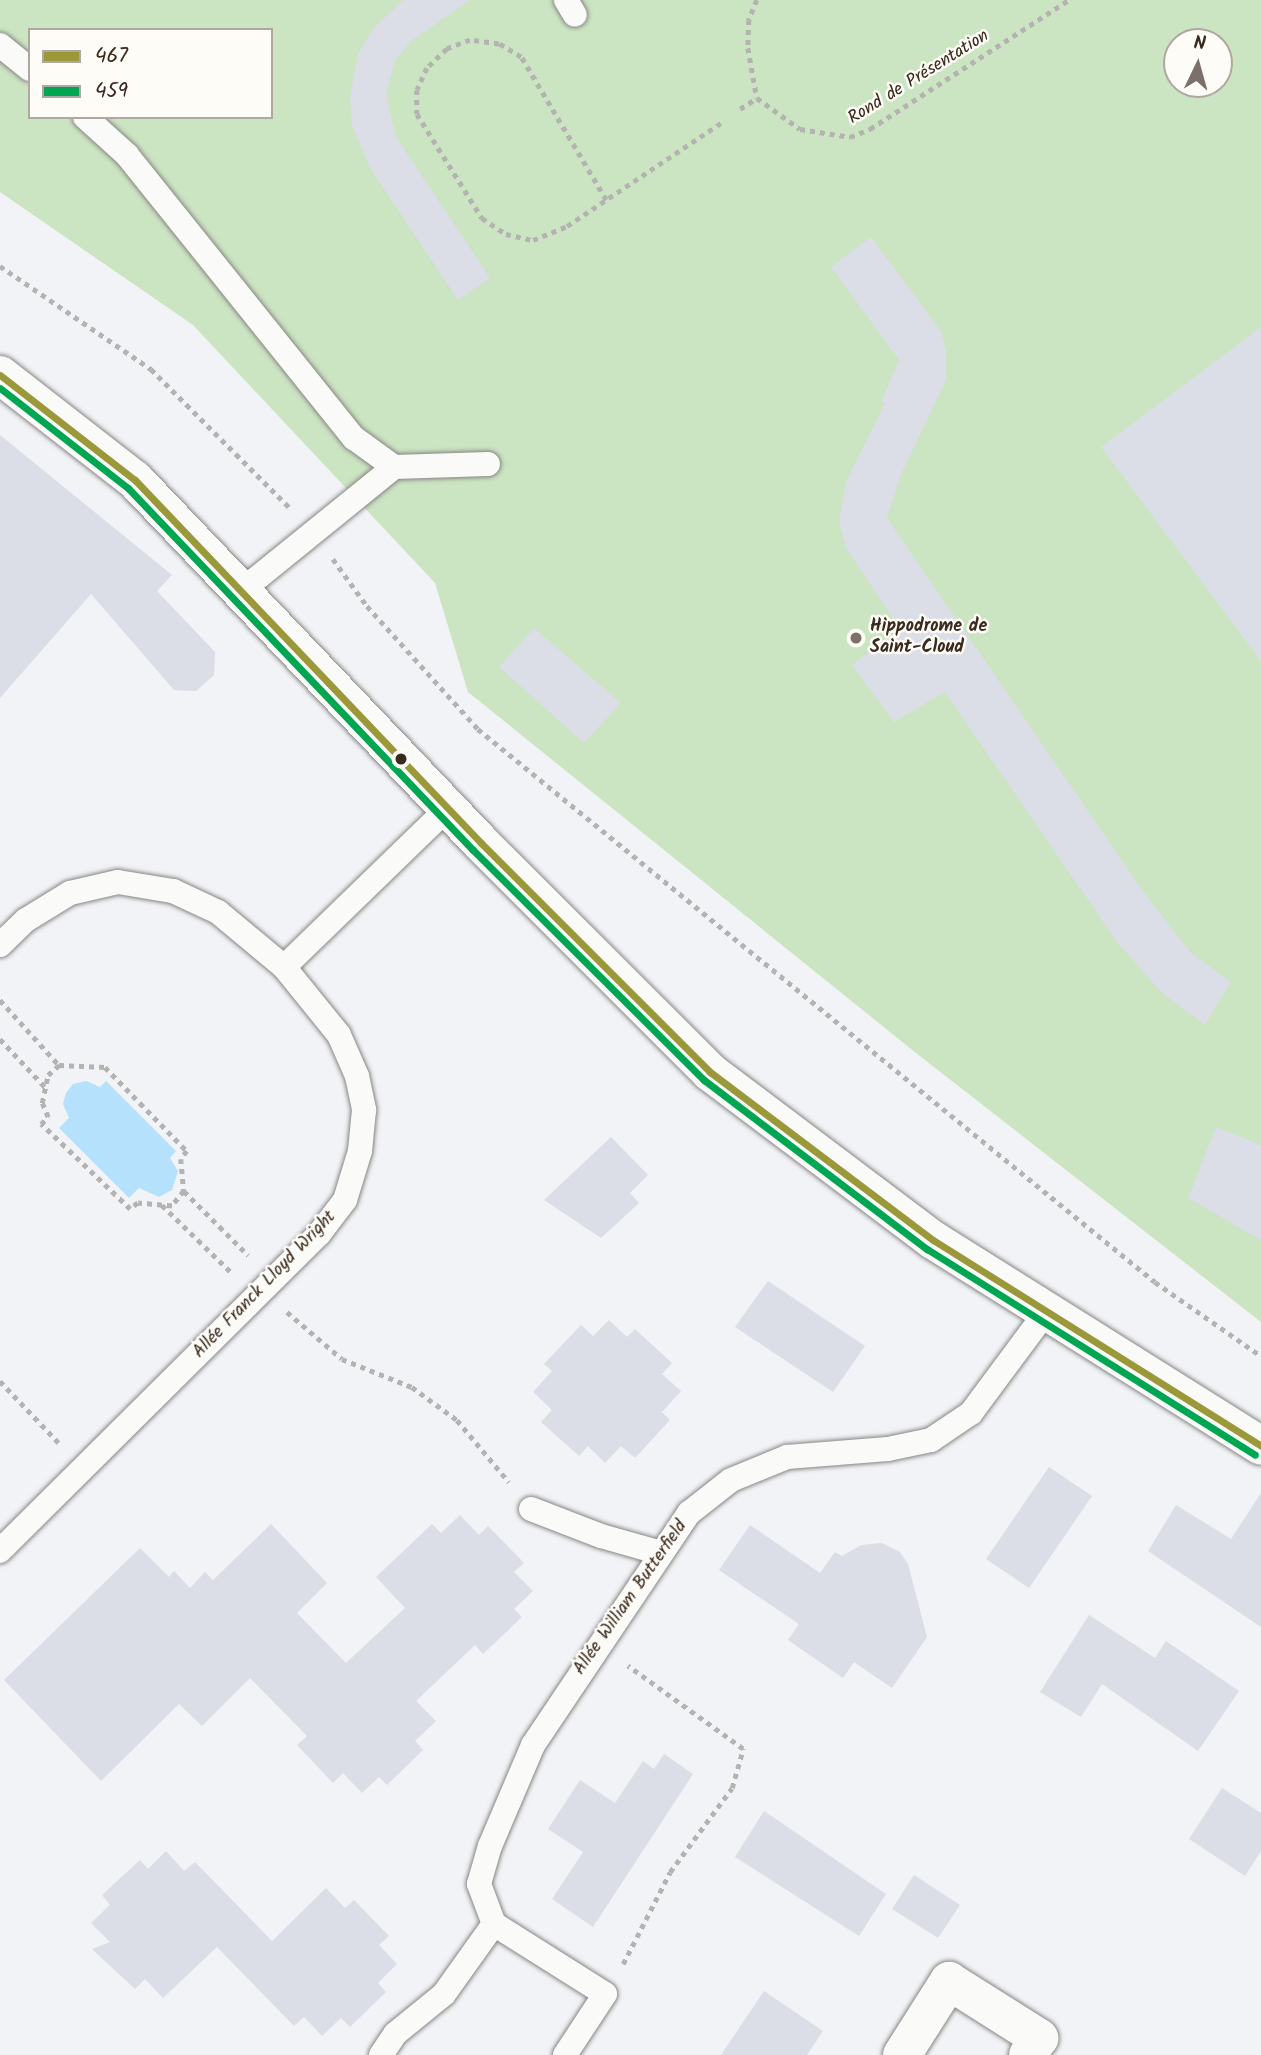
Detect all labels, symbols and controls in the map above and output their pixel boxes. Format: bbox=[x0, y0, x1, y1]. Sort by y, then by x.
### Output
street label: Rond de Présentation bbox=[845, 26, 993, 130]
legend bbox=[28, 28, 273, 119]
north arrow bbox=[1163, 28, 1233, 98]
text: N bbox=[1192, 29, 1207, 60]
text: 467 bbox=[95, 40, 128, 73]
text: 459 bbox=[95, 75, 128, 108]
place label: Hippodrome de Saint-Cloud bbox=[870, 617, 987, 660]
marker: Hippodrome de Saint-Cloud bbox=[848, 630, 864, 646]
unlabelled marker bbox=[394, 752, 408, 766]
street label: Allée Franck Lloyd Wright bbox=[189, 1207, 341, 1363]
street label: Allée William Butterfield bbox=[570, 1517, 692, 1679]

